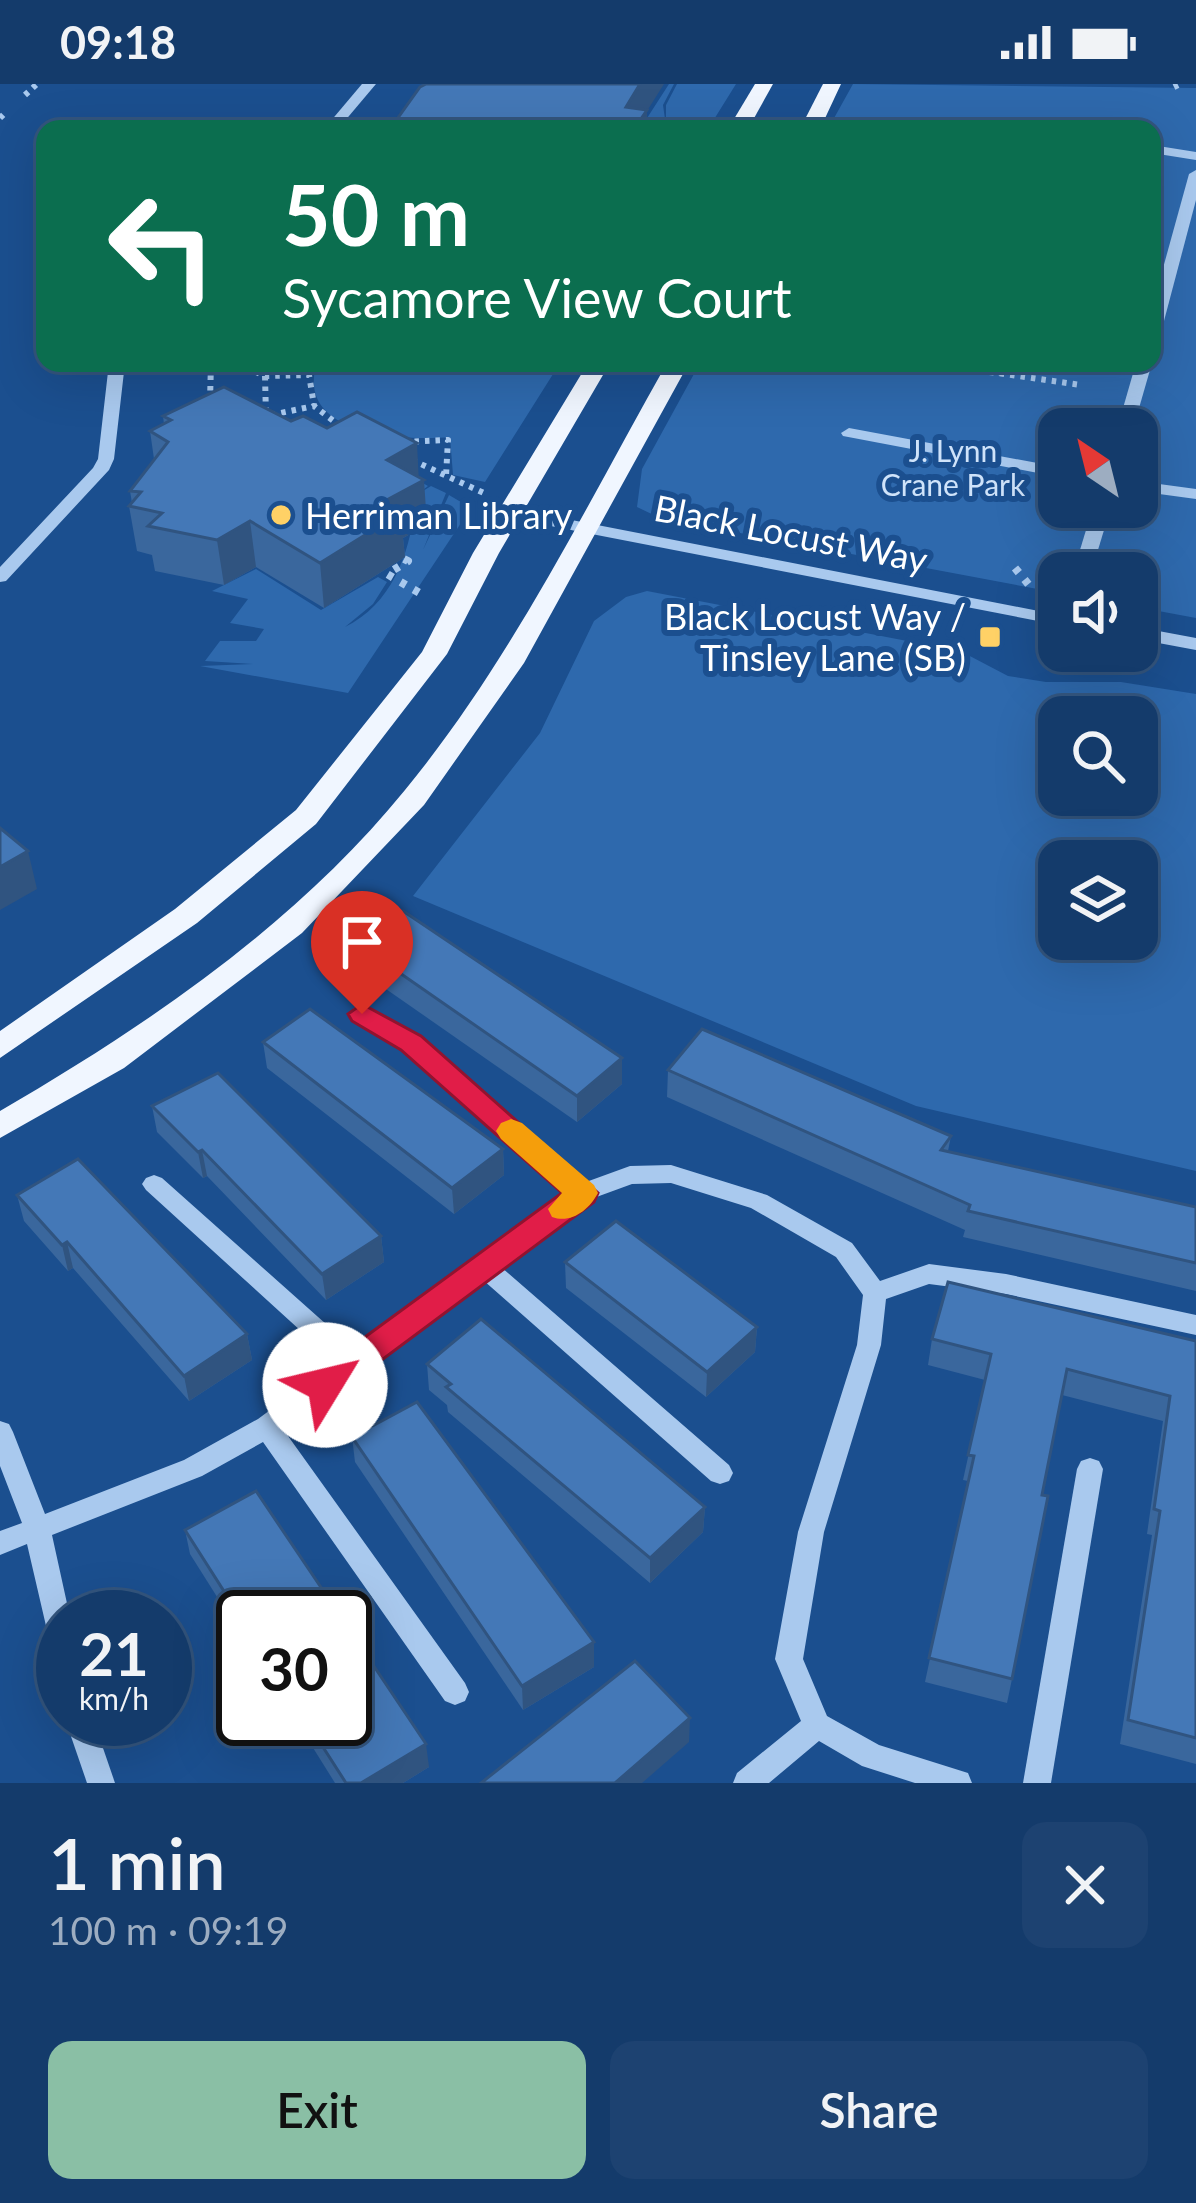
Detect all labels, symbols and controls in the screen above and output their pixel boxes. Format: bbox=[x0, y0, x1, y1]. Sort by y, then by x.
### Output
text: 09:18 bbox=[60, 15, 176, 69]
text: 50 m bbox=[282, 163, 470, 264]
icon: left bbox=[84, 168, 240, 324]
text: Sycamore View Court bbox=[282, 265, 792, 330]
north arrow bbox=[1038, 408, 1158, 528]
map controls bbox=[1038, 408, 1158, 960]
park label: J. Lynn Crane Park bbox=[881, 432, 1026, 502]
street label: Black Locust Way bbox=[651, 485, 932, 581]
place label: Herriman Library bbox=[305, 493, 573, 537]
marker: Herriman Library bbox=[268, 502, 294, 528]
button: sound bbox=[1038, 552, 1158, 672]
place label: Black Locust Way / Tinsley Lane (SB) bbox=[664, 594, 966, 679]
marker: Black Locust Way / Tinsley Lane (SB) bbox=[977, 624, 1003, 650]
button: search bbox=[1038, 696, 1158, 816]
button: layers bbox=[1038, 840, 1158, 960]
pin bbox=[311, 891, 413, 1014]
icon: arrive bbox=[329, 909, 395, 975]
position arrow bbox=[262, 1322, 388, 1448]
speed limit sign: 30 bbox=[216, 1590, 372, 1746]
text: 21 bbox=[79, 1617, 149, 1689]
text: km/h bbox=[79, 1680, 149, 1716]
text: 1 min bbox=[48, 1819, 226, 1905]
button: close bbox=[1022, 1822, 1148, 1948]
text: 100 m · 09:19 bbox=[48, 1907, 288, 1953]
button: Exit bbox=[48, 2041, 586, 2179]
button: Share bbox=[610, 2041, 1148, 2179]

